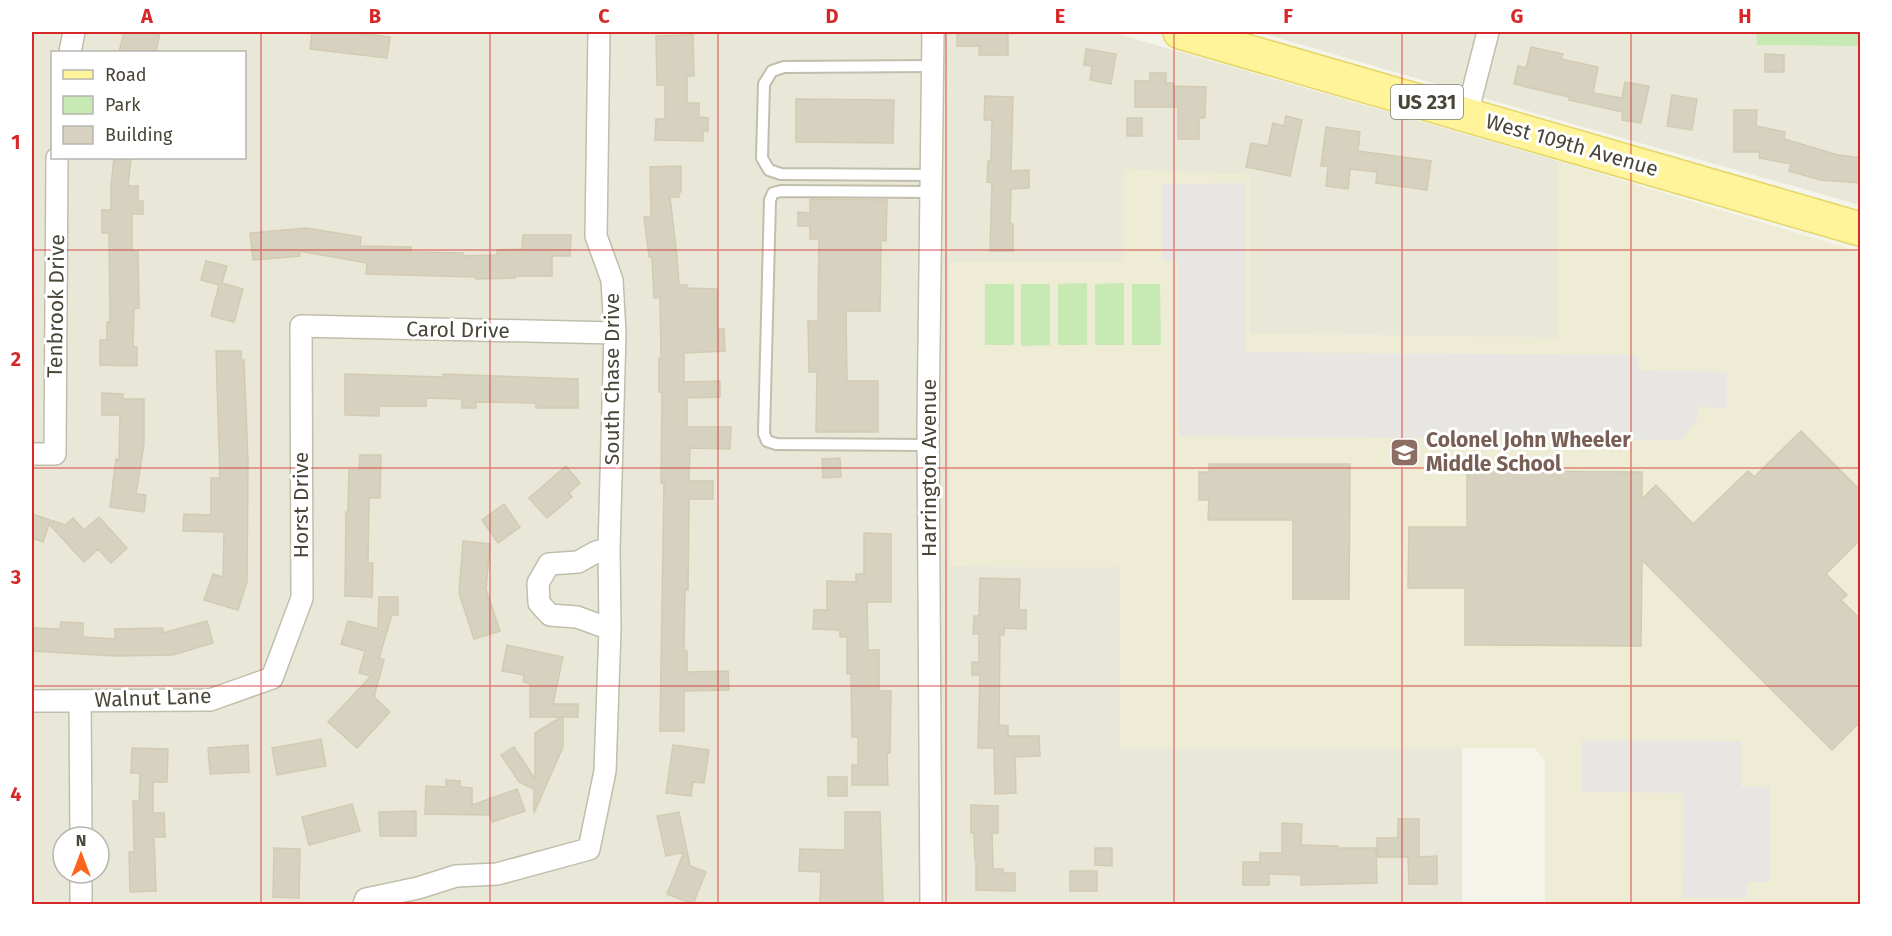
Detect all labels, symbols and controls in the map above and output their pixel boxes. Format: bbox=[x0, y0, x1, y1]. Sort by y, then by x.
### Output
text: A bbox=[140, 4, 154, 28]
text: B bbox=[369, 4, 381, 28]
text: C bbox=[598, 4, 610, 28]
text: D bbox=[825, 4, 839, 28]
text: E bbox=[1055, 4, 1065, 28]
text: F bbox=[1283, 4, 1293, 28]
text: G bbox=[1511, 4, 1523, 28]
text: H bbox=[1738, 4, 1752, 28]
legend bbox=[51, 51, 246, 159]
text: Road bbox=[105, 64, 147, 86]
road number: US 231 bbox=[1391, 85, 1463, 119]
text: Park bbox=[105, 94, 141, 116]
street label: West 109th Avenue bbox=[1483, 108, 1661, 182]
text: Building bbox=[105, 124, 173, 146]
text: 1 bbox=[11, 130, 21, 154]
street label: Tenbrook Drive bbox=[42, 234, 70, 378]
street label: South Chase Drive bbox=[599, 293, 625, 465]
street label: Carol Drive bbox=[406, 316, 510, 344]
text: 2 bbox=[11, 347, 21, 371]
street label: Harrington Avenue bbox=[916, 379, 942, 557]
place label: Colonel John Wheeler Middle School bbox=[1426, 427, 1631, 477]
school or university icon: Colonel John Wheeler Middle School bbox=[1389, 436, 1421, 468]
street label: Horst Drive bbox=[288, 452, 314, 558]
text: 3 bbox=[10, 565, 21, 589]
street label: Walnut Lane bbox=[94, 683, 212, 713]
text: 4 bbox=[10, 782, 22, 806]
north arrow bbox=[51, 825, 111, 885]
text: N bbox=[76, 831, 86, 850]

